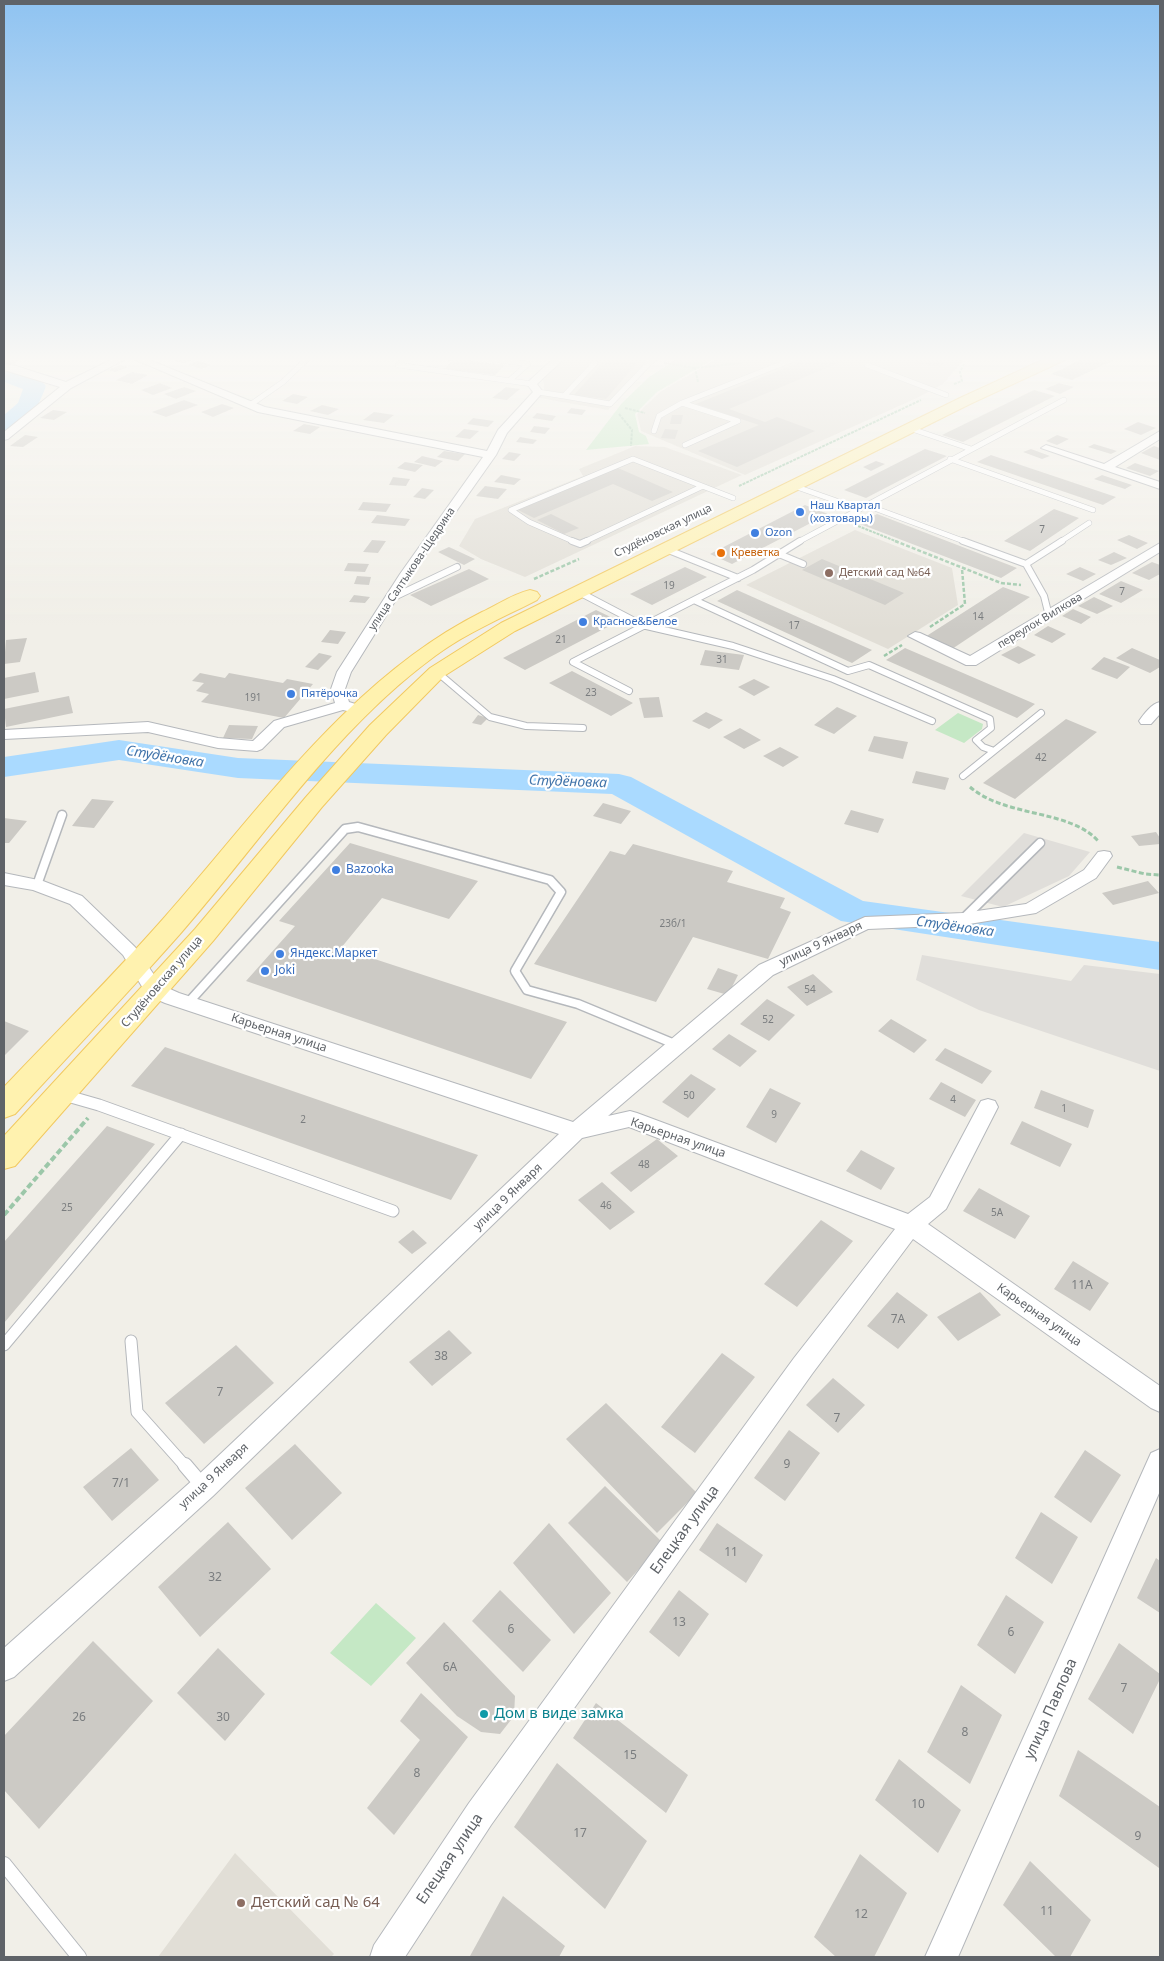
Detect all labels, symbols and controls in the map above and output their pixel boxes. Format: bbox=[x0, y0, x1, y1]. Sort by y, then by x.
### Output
place label: Наш Квартал (хозтовары) bbox=[810, 499, 880, 525]
street label: Студёновская улица bbox=[612, 502, 714, 560]
street label: улица Салтыкова-Щедрина bbox=[366, 505, 458, 633]
marker: Наш Квартал (хозтовары) bbox=[794, 506, 806, 518]
house number: 7 bbox=[1039, 524, 1045, 536]
place label: Ozon bbox=[765, 526, 792, 540]
marker: Ozon bbox=[749, 527, 761, 539]
place label: Креветка bbox=[731, 546, 780, 560]
marker: Креветка bbox=[715, 547, 727, 559]
place label: Детский сад №64 bbox=[839, 566, 931, 580]
marker: Детский сад №64 bbox=[823, 567, 835, 579]
house number: 19 bbox=[663, 580, 675, 592]
house number: 7 bbox=[1119, 586, 1125, 598]
street label: переулок Вилкова bbox=[995, 590, 1085, 652]
house number: 14 bbox=[972, 611, 984, 623]
place label: Красное&Белое bbox=[593, 615, 677, 629]
marker: Красное&Белое bbox=[577, 616, 589, 628]
house number: 17 bbox=[788, 620, 800, 632]
house number: 21 bbox=[555, 634, 567, 646]
house number: 31 bbox=[716, 654, 728, 666]
place label: Пятёрочка bbox=[301, 687, 358, 701]
house number: 23 bbox=[585, 687, 597, 699]
marker: Пятёрочка bbox=[285, 688, 297, 700]
house number: 191 bbox=[244, 692, 262, 704]
water label: Студёновка bbox=[125, 743, 205, 771]
house number: 42 bbox=[1035, 752, 1047, 764]
water label: Студёновка bbox=[529, 772, 607, 792]
place label: Bazooka bbox=[346, 863, 394, 877]
marker: Bazooka bbox=[330, 864, 342, 876]
water label: Студёновка bbox=[915, 913, 995, 941]
house number: 23б/1 bbox=[660, 918, 686, 930]
street label: улица 9 Января bbox=[777, 919, 865, 969]
street label: Студёновская улица bbox=[118, 933, 206, 1031]
place label: Яндекс.Маркет bbox=[290, 947, 377, 961]
marker: Яндекс.Маркет bbox=[274, 948, 286, 960]
place label: Joki bbox=[275, 964, 295, 978]
marker: Joki bbox=[259, 965, 271, 977]
house number: 54 bbox=[804, 984, 816, 996]
street label: Карьерная улица bbox=[229, 1011, 329, 1055]
house number: 52 bbox=[762, 1014, 774, 1026]
house number: 50 bbox=[683, 1090, 695, 1102]
house number: 4 bbox=[950, 1094, 956, 1106]
house number: 1 bbox=[1061, 1103, 1067, 1115]
house number: 9 bbox=[771, 1109, 777, 1121]
house number: 2 bbox=[300, 1114, 306, 1126]
street label: Карьерная улица bbox=[628, 1115, 728, 1161]
house number: 48 bbox=[638, 1159, 650, 1171]
street label: улица 9 Января bbox=[471, 1161, 545, 1233]
house number: 46 bbox=[600, 1200, 612, 1212]
house number: 25 bbox=[61, 1202, 73, 1214]
house number: 5А bbox=[991, 1207, 1003, 1219]
house number: 11А bbox=[1071, 1279, 1093, 1293]
street label: Карьерная улица bbox=[994, 1280, 1084, 1350]
house number: 7А bbox=[891, 1313, 905, 1327]
house number: 38 bbox=[434, 1350, 448, 1364]
house number: 7 bbox=[217, 1386, 223, 1400]
house number: 7 bbox=[834, 1412, 840, 1426]
street label: улица 9 Января bbox=[176, 1440, 252, 1512]
house number: 9 bbox=[784, 1458, 790, 1472]
house number: 7/1 bbox=[112, 1477, 130, 1491]
street label: Елецкая улица bbox=[647, 1482, 723, 1578]
house number: 11 bbox=[724, 1546, 738, 1560]
house number: 32 bbox=[208, 1571, 222, 1585]
house number: 13 bbox=[672, 1616, 686, 1630]
house number: 6 bbox=[508, 1623, 514, 1637]
house number: 6 bbox=[1008, 1626, 1014, 1640]
street label: улица Павлова bbox=[1021, 1656, 1081, 1762]
house number: 6А bbox=[443, 1661, 457, 1675]
house number: 7 bbox=[1121, 1682, 1127, 1696]
place label: Дом в виде замка bbox=[494, 1705, 624, 1723]
marker: Дом в виде замка bbox=[478, 1708, 490, 1720]
house number: 26 bbox=[72, 1711, 86, 1725]
house number: 30 bbox=[216, 1711, 230, 1725]
house number: 8 bbox=[962, 1726, 968, 1740]
house number: 15 bbox=[623, 1749, 637, 1763]
house number: 8 bbox=[414, 1767, 420, 1781]
house number: 10 bbox=[911, 1798, 925, 1812]
street label: Елецкая улица bbox=[413, 1810, 487, 1908]
house number: 17 bbox=[573, 1827, 587, 1841]
house number: 9 bbox=[1135, 1830, 1141, 1844]
place label: Детский сад № 64 bbox=[251, 1894, 380, 1912]
marker: Детский сад № 64 bbox=[235, 1897, 247, 1909]
house number: 11 bbox=[1040, 1905, 1054, 1919]
house number: 12 bbox=[854, 1908, 868, 1922]

